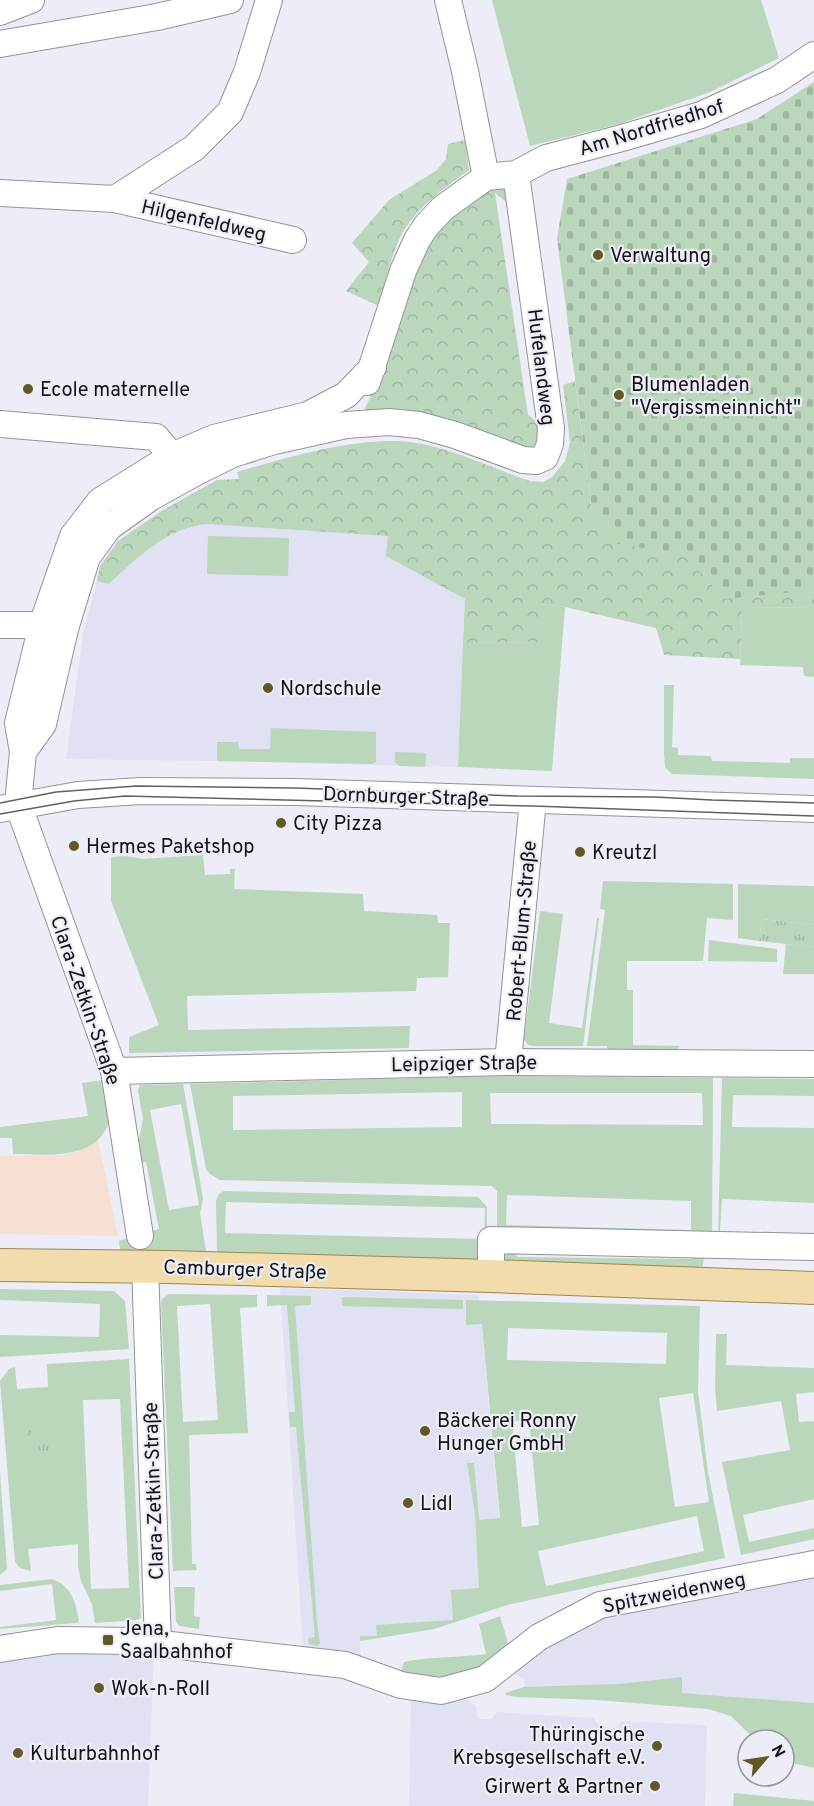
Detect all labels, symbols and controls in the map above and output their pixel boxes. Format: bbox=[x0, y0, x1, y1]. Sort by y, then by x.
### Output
street label: Am Nordfriedhof bbox=[576, 94, 727, 163]
street label: Hilgenfeldweg bbox=[138, 195, 269, 249]
place label: Verwaltung bbox=[610, 244, 711, 270]
marker: Verwaltung bbox=[591, 248, 605, 262]
street label: Hufelandweg bbox=[520, 307, 560, 427]
place label: Blumenladen "Vergissmeinnicht" bbox=[631, 373, 801, 422]
place label: Ecole maternelle bbox=[40, 378, 190, 404]
marker: Ecole maternelle bbox=[21, 382, 35, 396]
marker: Blumenladen "Vergissmeinnicht" bbox=[612, 388, 626, 402]
place label: Nordschule bbox=[280, 677, 381, 703]
marker: Nordschule bbox=[261, 681, 275, 695]
street label: Dornburger Straße bbox=[322, 782, 489, 814]
place label: City Pizza bbox=[293, 812, 382, 838]
marker: City Pizza bbox=[274, 816, 288, 830]
place label: Hermes Paketshop bbox=[86, 835, 255, 861]
marker: Hermes Paketshop bbox=[67, 839, 81, 853]
street label: Robert-Blum-Straße bbox=[502, 840, 544, 1023]
place label: Kreutzl bbox=[592, 841, 657, 867]
marker: Kreutzl bbox=[573, 845, 587, 859]
street label: Clara-Zetkin-Straße bbox=[43, 912, 125, 1089]
street label: Leipziger Straße bbox=[391, 1051, 537, 1079]
street label: Camburger Straße bbox=[163, 1255, 327, 1287]
street label: Clara-Zetkin-Straße bbox=[139, 1402, 171, 1580]
place label: Bäckerei Ronny Hunger GmbH bbox=[437, 1409, 577, 1458]
marker: Bäckerei Ronny Hunger GmbH bbox=[418, 1424, 432, 1438]
place label: Lidl bbox=[420, 1492, 453, 1518]
marker: Lidl bbox=[401, 1496, 415, 1510]
street label: Spitzweidenweg bbox=[601, 1567, 748, 1621]
place label: Jena, Saalbahnhof bbox=[120, 1617, 233, 1666]
marker: Jena, Saalbahnhof bbox=[101, 1633, 115, 1647]
place label: Wok-n-Roll bbox=[111, 1677, 210, 1703]
marker: Wok-n-Roll bbox=[92, 1681, 106, 1695]
place label: Thüringische Krebsgesellschaft e.V. bbox=[452, 1723, 645, 1772]
north arrow bbox=[736, 1728, 796, 1788]
marker: Thüringische Krebsgesellschaft e.V. bbox=[650, 1739, 664, 1753]
place label: Kulturbahnhof bbox=[30, 1742, 160, 1768]
text: N bbox=[766, 1742, 789, 1762]
marker: Kulturbahnhof bbox=[11, 1746, 25, 1760]
place label: Girwert & Partner bbox=[485, 1775, 643, 1801]
marker: Girwert & Partner bbox=[648, 1779, 662, 1793]

